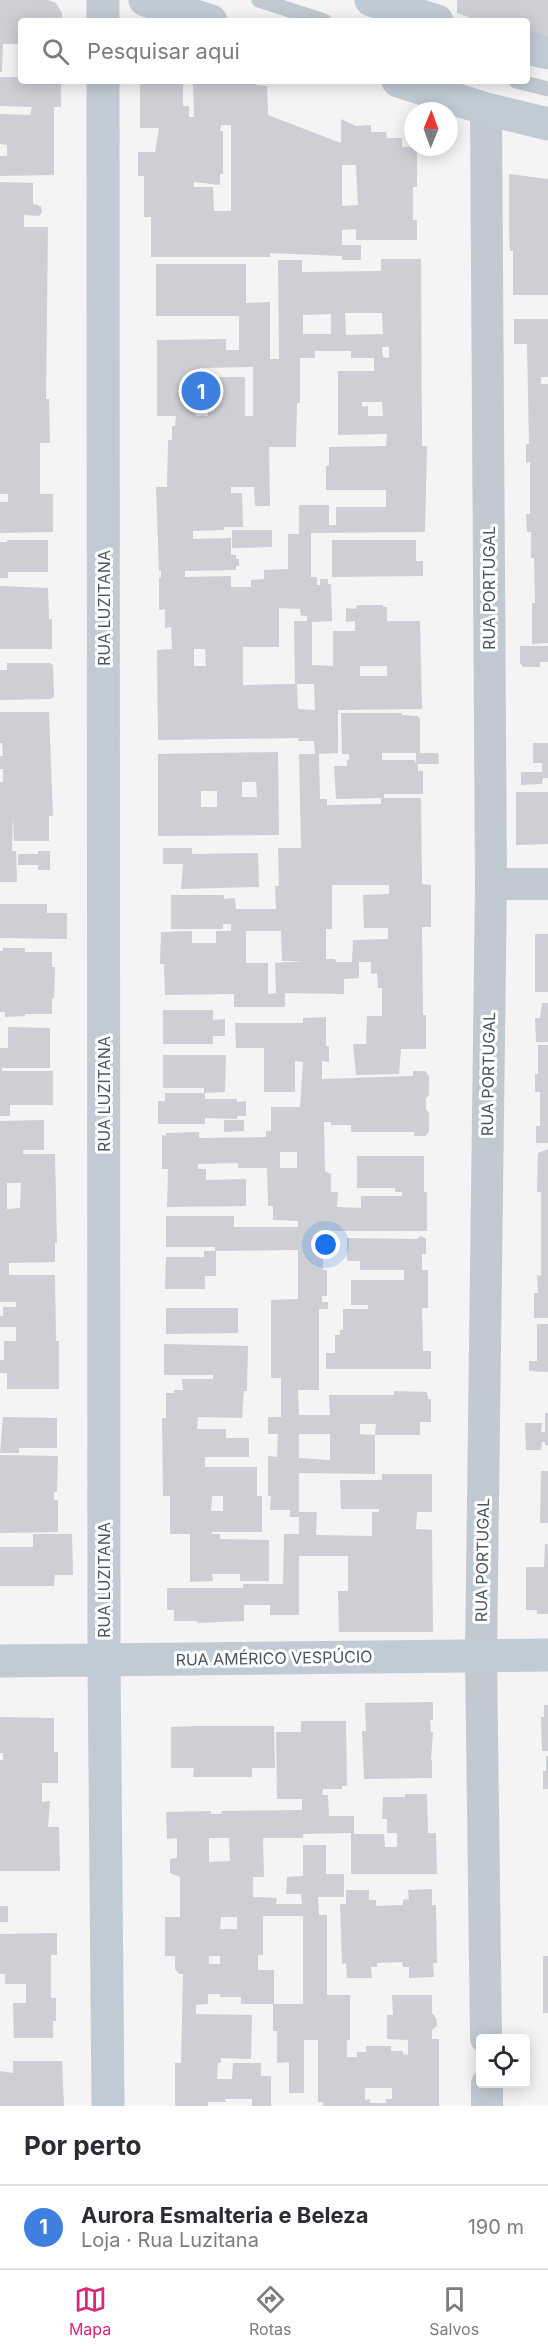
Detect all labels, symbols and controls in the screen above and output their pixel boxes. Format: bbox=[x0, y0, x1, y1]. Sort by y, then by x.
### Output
search box bbox=[18, 18, 530, 84]
icon: search bbox=[39, 35, 72, 68]
text: Pesquisar aqui bbox=[87, 38, 240, 64]
north arrow bbox=[404, 102, 458, 156]
pin: 1 bbox=[182, 368, 220, 414]
street label: RUA PORTUGAL bbox=[479, 526, 499, 650]
street label: RUA LUZITANA bbox=[94, 550, 114, 666]
street label: RUA PORTUGAL bbox=[477, 1012, 499, 1136]
street label: RUA LUZITANA bbox=[94, 1036, 114, 1152]
your location bbox=[311, 1230, 340, 1259]
street label: RUA PORTUGAL bbox=[471, 1498, 493, 1622]
street label: RUA LUZITANA bbox=[94, 1522, 114, 1638]
street label: RUA AMÉRICO VESPÚCIO bbox=[175, 1646, 373, 1670]
map controls bbox=[476, 2034, 530, 2088]
button: locate bbox=[476, 2034, 530, 2088]
text: Por perto bbox=[24, 2130, 142, 2161]
text: Aurora Esmalteria e Beleza bbox=[81, 2202, 368, 2228]
text: 1 bbox=[39, 2215, 48, 2239]
text: 190 m bbox=[468, 2215, 524, 2239]
text: Loja · Rua Luzitana bbox=[81, 2228, 259, 2252]
tab: Mapa bbox=[69, 2283, 111, 2339]
tab: Rotas bbox=[249, 2283, 291, 2339]
tab: Salvos bbox=[429, 2283, 479, 2339]

